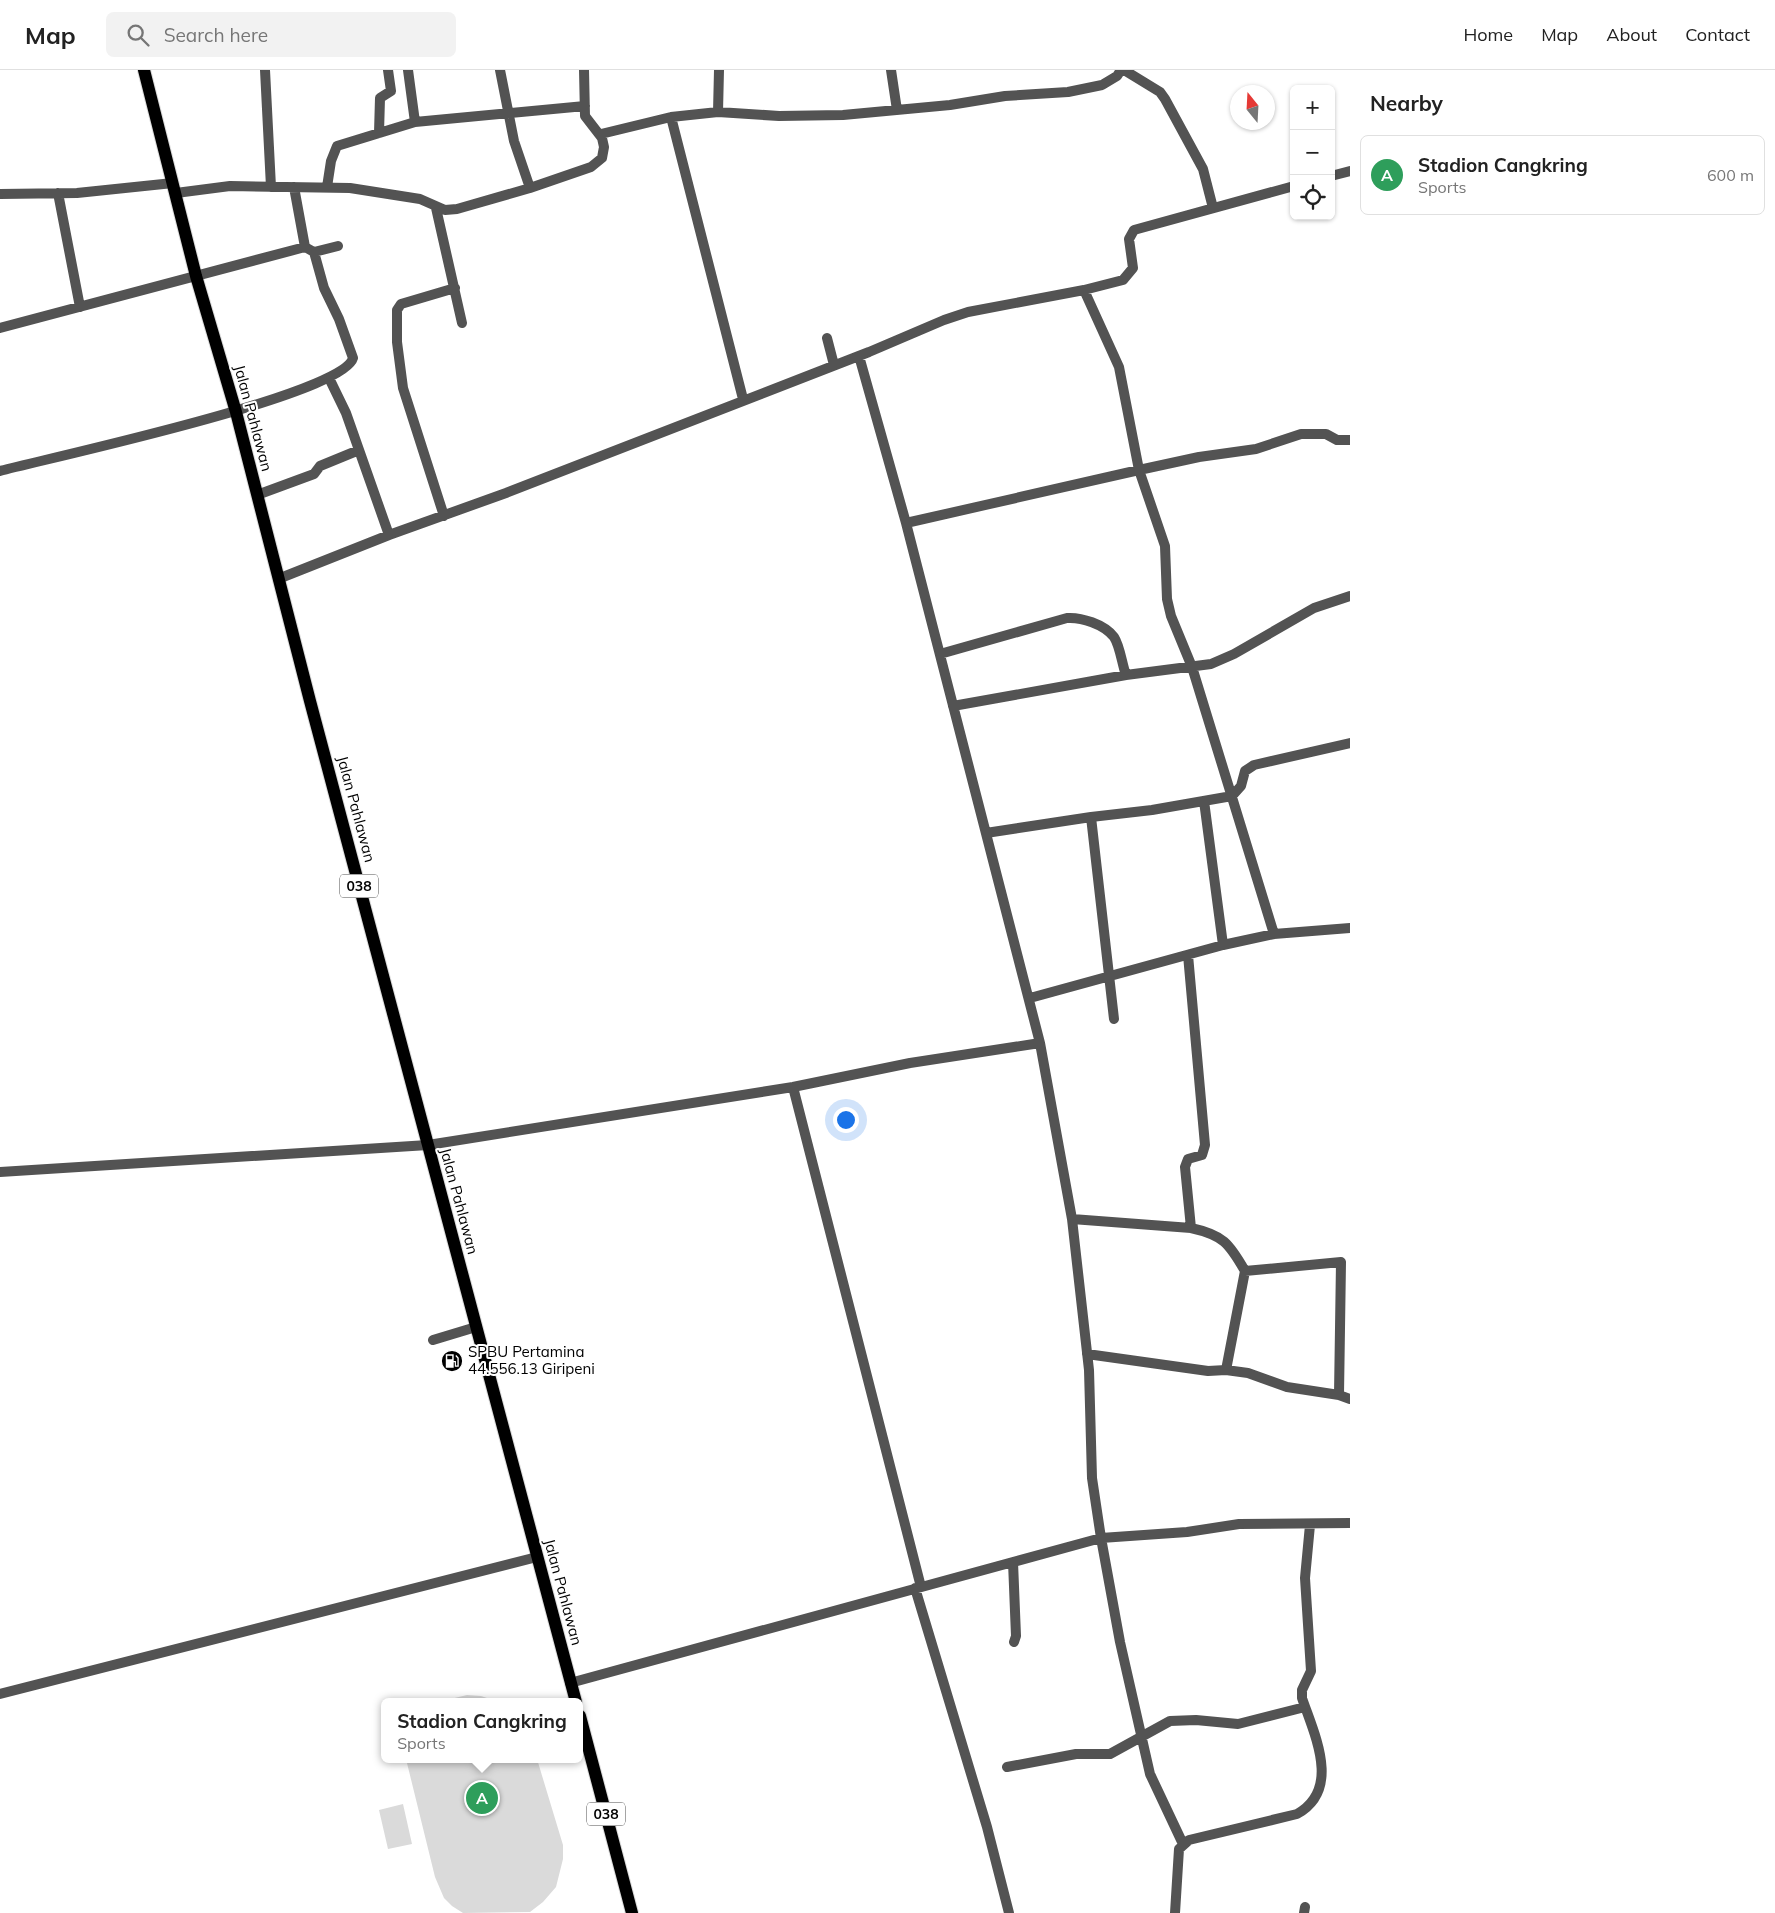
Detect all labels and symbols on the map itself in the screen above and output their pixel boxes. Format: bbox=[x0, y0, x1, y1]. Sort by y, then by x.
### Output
north arrow bbox=[1230, 85, 1275, 130]
street label: Jalan Pahlawan bbox=[230, 362, 277, 473]
street label: Jalan Pahlawan bbox=[333, 753, 380, 864]
road number: 038 bbox=[340, 874, 378, 898]
your location bbox=[833, 1107, 859, 1133]
street label: Jalan Pahlawan bbox=[436, 1145, 483, 1256]
place label: SPBU Pertamina 44.556.13 Giripeni bbox=[468, 1342, 595, 1378]
fuel station icon: SPBU Pertamina 44.556.13 Giripeni bbox=[440, 1349, 464, 1373]
street label: Jalan Pahlawan bbox=[540, 1536, 587, 1647]
pin: A bbox=[466, 1779, 498, 1817]
road number: 038 bbox=[587, 1802, 625, 1826]

